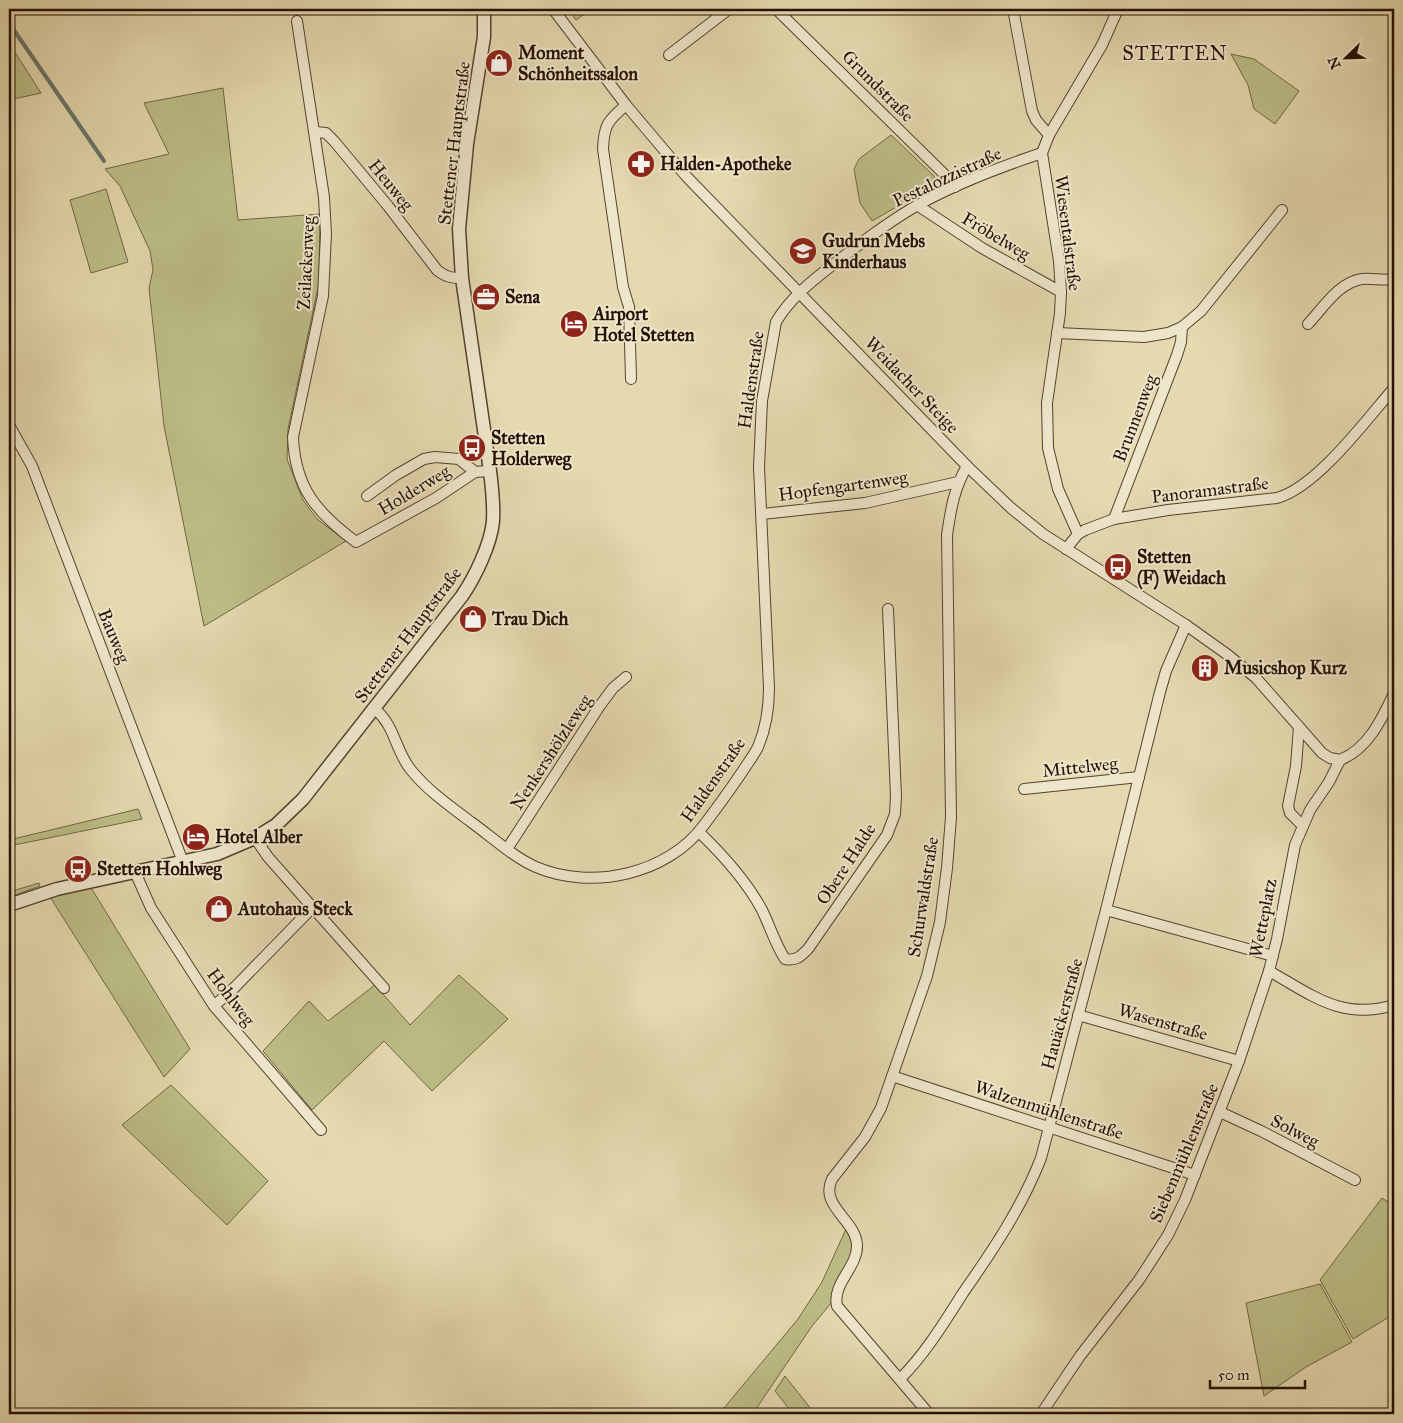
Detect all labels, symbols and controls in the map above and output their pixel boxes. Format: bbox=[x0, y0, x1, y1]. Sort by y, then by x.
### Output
north arrow bbox=[1320, 32, 1370, 82]
district label: STETTEN bbox=[1122, 41, 1228, 65]
place label: Moment Schönheitssalon bbox=[518, 42, 638, 85]
street label: Grundstraße bbox=[838, 46, 918, 126]
shop icon: Moment Schönheitssalon bbox=[484, 48, 514, 78]
text: N bbox=[1324, 54, 1345, 72]
street label: Stettener Hauptstraße bbox=[433, 60, 475, 226]
street label: Pestalozzistraße bbox=[889, 142, 1005, 212]
pharmacy icon: Halden-Apotheke bbox=[626, 149, 656, 179]
place label: Halden-Apotheke bbox=[660, 153, 792, 176]
street label: Heuweg bbox=[363, 155, 419, 216]
street label: Wiesentalstraße bbox=[1050, 174, 1086, 292]
street label: Fröbelweg bbox=[957, 207, 1035, 266]
street label: Zeilackerweg bbox=[293, 215, 320, 310]
place label: Gudrun Mebs Kinderhaus bbox=[822, 230, 925, 273]
school or university icon: Gudrun Mebs Kinderhaus bbox=[788, 236, 818, 266]
office icon: Sena bbox=[471, 282, 501, 312]
place label: Sena bbox=[505, 286, 541, 308]
place label: Airport Hotel Stetten bbox=[592, 303, 695, 346]
hotel icon: Airport Hotel Stetten bbox=[559, 309, 589, 339]
street label: Haldenstraße bbox=[733, 330, 769, 430]
street label: Weidacher Steige bbox=[860, 332, 964, 439]
street label: Brunnenweg bbox=[1108, 370, 1163, 465]
place label: Stetten Holderweg bbox=[491, 427, 572, 471]
bus stop icon: Stetten Holderweg bbox=[457, 433, 487, 463]
street label: Holderweg bbox=[374, 460, 455, 521]
street label: Hopfengartenweg bbox=[777, 466, 910, 507]
street label: Panoramastraße bbox=[1150, 472, 1270, 508]
place label: Stetten (F) Weidach bbox=[1137, 546, 1227, 590]
bus stop icon: Stetten (F) Weidach bbox=[1103, 552, 1133, 582]
street label: Stettener Hauptstraße bbox=[350, 563, 466, 707]
shop icon: Trau Dich bbox=[458, 604, 488, 634]
street label: Bauweg bbox=[92, 606, 135, 667]
place label: Trau Dich bbox=[491, 608, 569, 630]
building icon: Musicshop Kurz bbox=[1190, 653, 1220, 683]
place label: Musicshop Kurz bbox=[1224, 657, 1347, 680]
street label: Nenkershölzleweg bbox=[505, 690, 598, 814]
street label: Haldenstraße bbox=[676, 733, 750, 827]
street label: Mittelweg bbox=[1041, 752, 1120, 783]
street label: Obere Halde bbox=[812, 819, 880, 909]
hotel icon: Hotel Alber bbox=[181, 822, 211, 852]
place label: Hotel Alber bbox=[215, 826, 303, 848]
street label: Schurwaldstraße bbox=[903, 835, 943, 959]
bus stop icon: Stetten Hohlweg bbox=[63, 854, 93, 884]
place label: Stetten Hohlweg bbox=[97, 858, 222, 881]
street label: Wetteplatz bbox=[1245, 877, 1281, 959]
shop icon: Autohaus Steck bbox=[204, 894, 234, 924]
place label: Autohaus Steck bbox=[237, 898, 353, 920]
street label: Hauäckerstraße bbox=[1037, 956, 1087, 1072]
street label: Hohlweg bbox=[201, 964, 260, 1031]
street label: Wasenstraße bbox=[1116, 999, 1210, 1045]
street label: Walzenmühlenstraße bbox=[972, 1076, 1126, 1144]
street label: Siebenmühlenstraße bbox=[1145, 1080, 1223, 1226]
street label: Solweg bbox=[1267, 1109, 1324, 1154]
scale bar bbox=[1210, 1358, 1306, 1390]
text: 50 m bbox=[1218, 1366, 1250, 1384]

